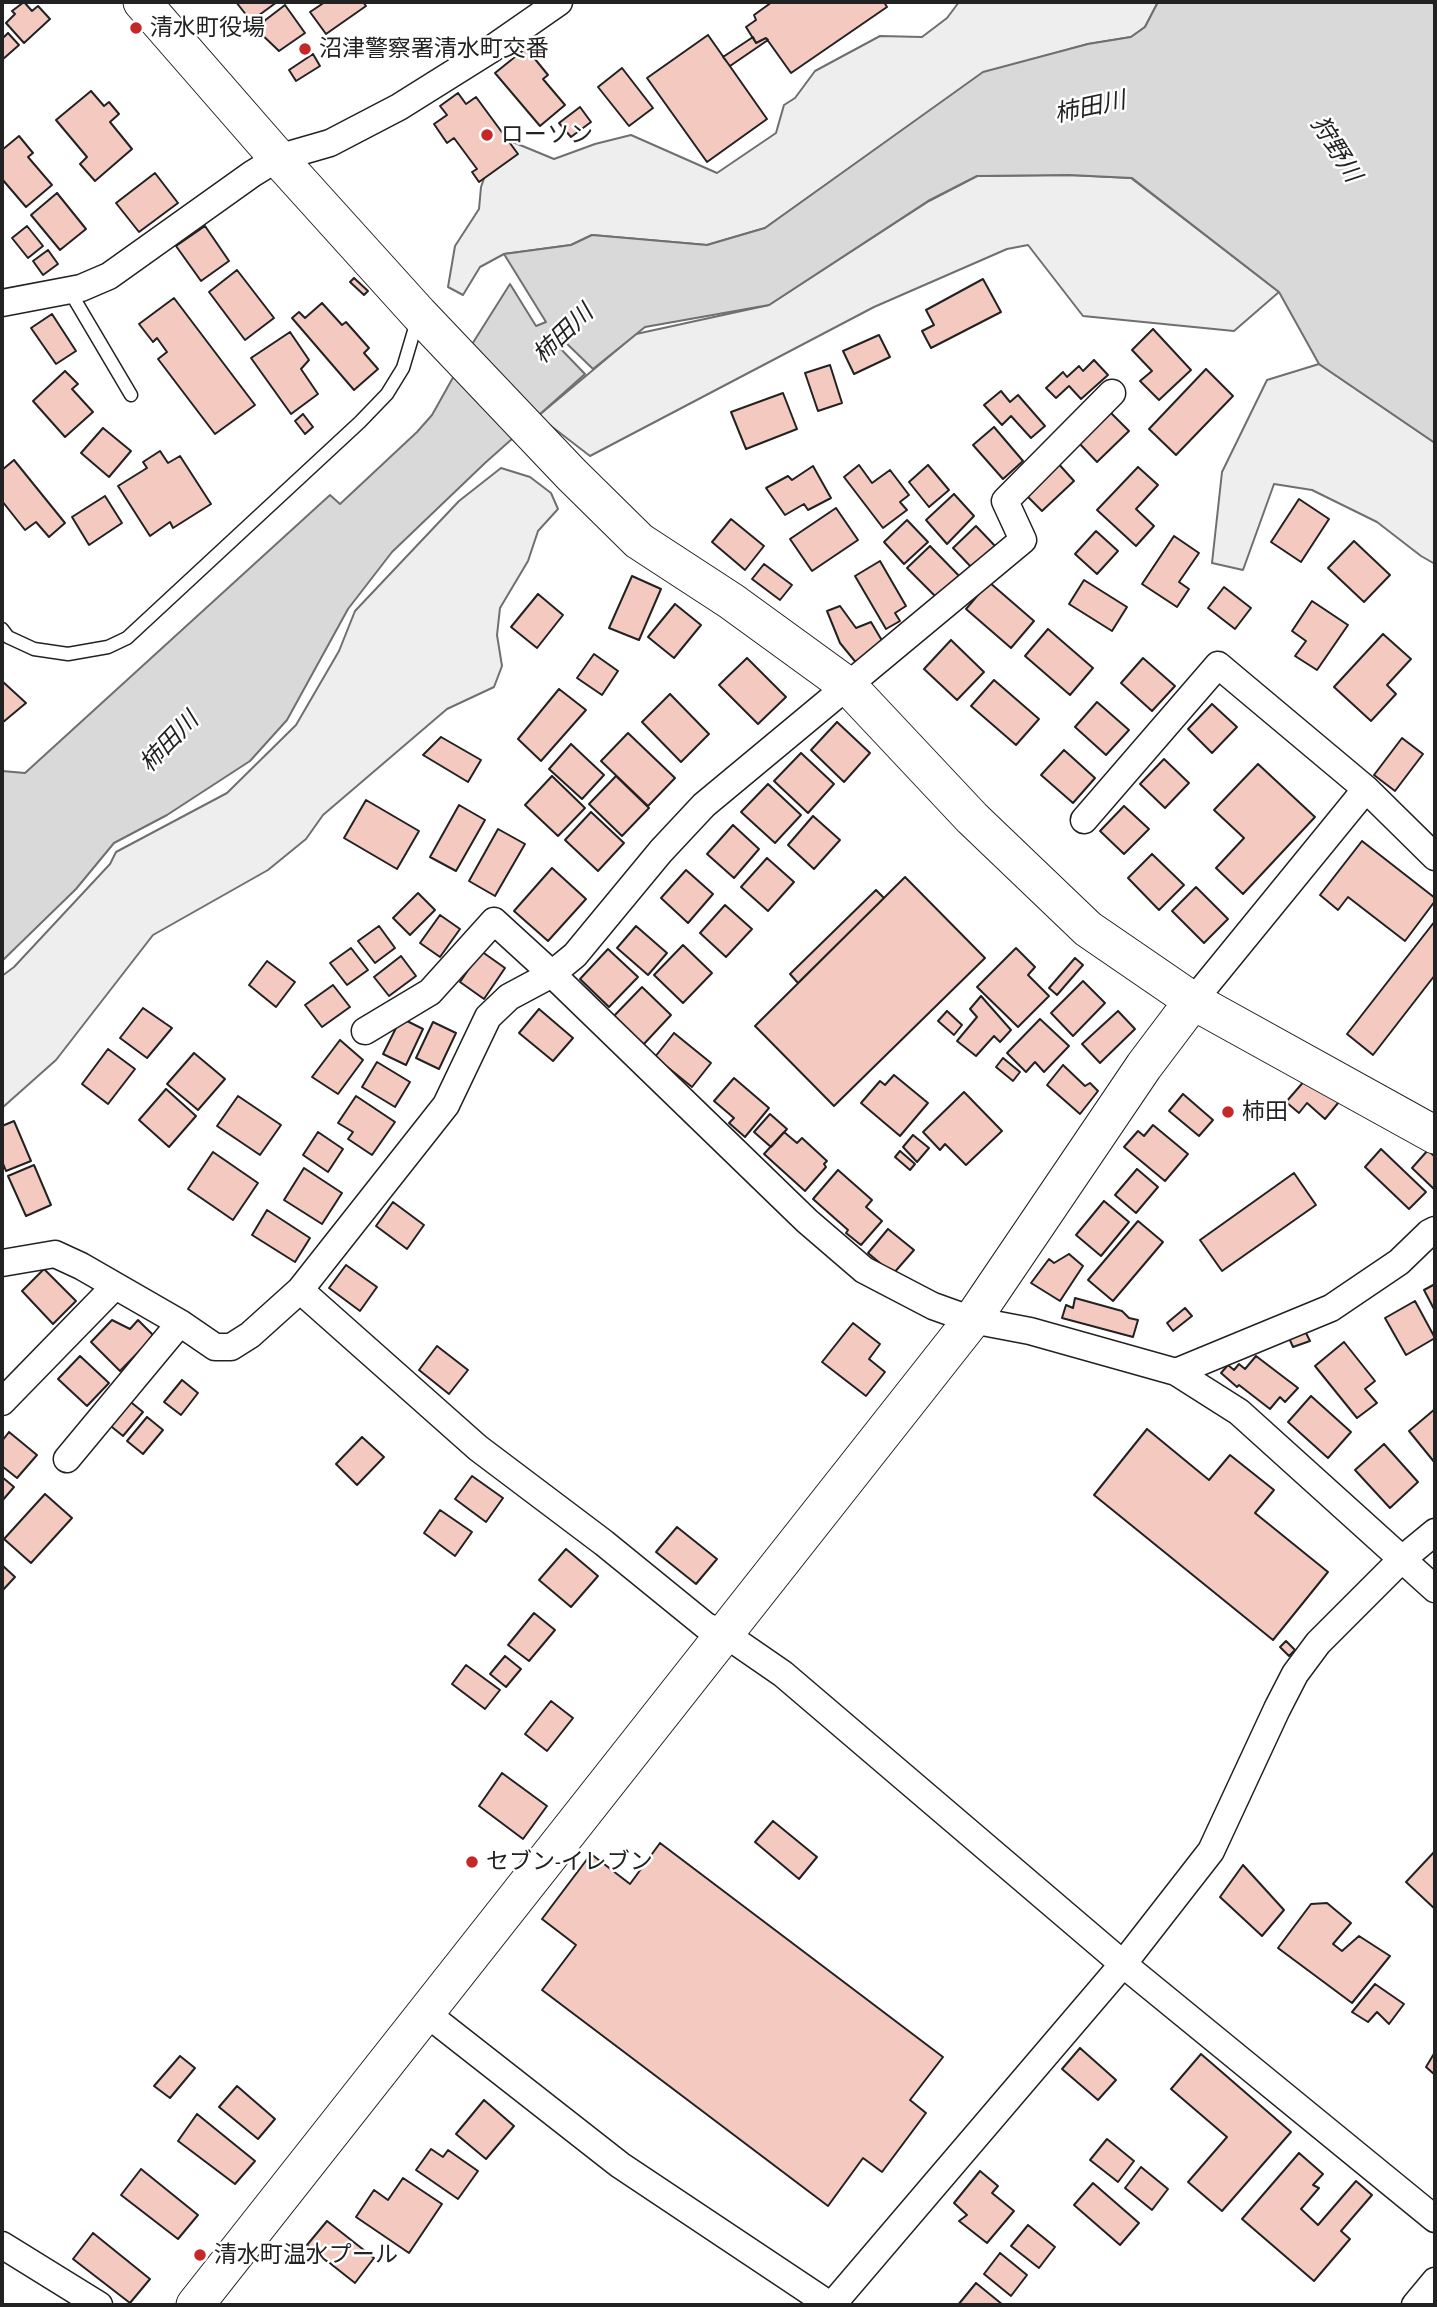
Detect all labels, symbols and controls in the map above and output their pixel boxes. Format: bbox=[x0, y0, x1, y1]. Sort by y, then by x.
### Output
place label: 清水町役場 bbox=[150, 14, 265, 42]
marker: 清水町役場 bbox=[128, 20, 144, 36]
place label: 沼津警察署清水町交番 bbox=[319, 35, 549, 63]
marker: 沼津警察署清水町交番 bbox=[297, 41, 313, 57]
water label: 柿田川 bbox=[1052, 85, 1128, 129]
water label: 狩野川 bbox=[1305, 111, 1367, 187]
place label: ローソン bbox=[501, 121, 593, 149]
marker: ローソン bbox=[479, 127, 495, 143]
water label: 柿田川 bbox=[527, 299, 599, 369]
water label: 柿田川 bbox=[134, 706, 204, 778]
place label: 柿田 bbox=[1242, 1098, 1288, 1126]
marker: 柿田 bbox=[1220, 1104, 1236, 1120]
place label: セブン-イレブン bbox=[486, 1848, 653, 1876]
marker: セブン-イレブン bbox=[464, 1854, 480, 1870]
place label: 清水町温水プール bbox=[214, 2241, 398, 2269]
marker: 清水町温水プール bbox=[192, 2247, 208, 2263]

